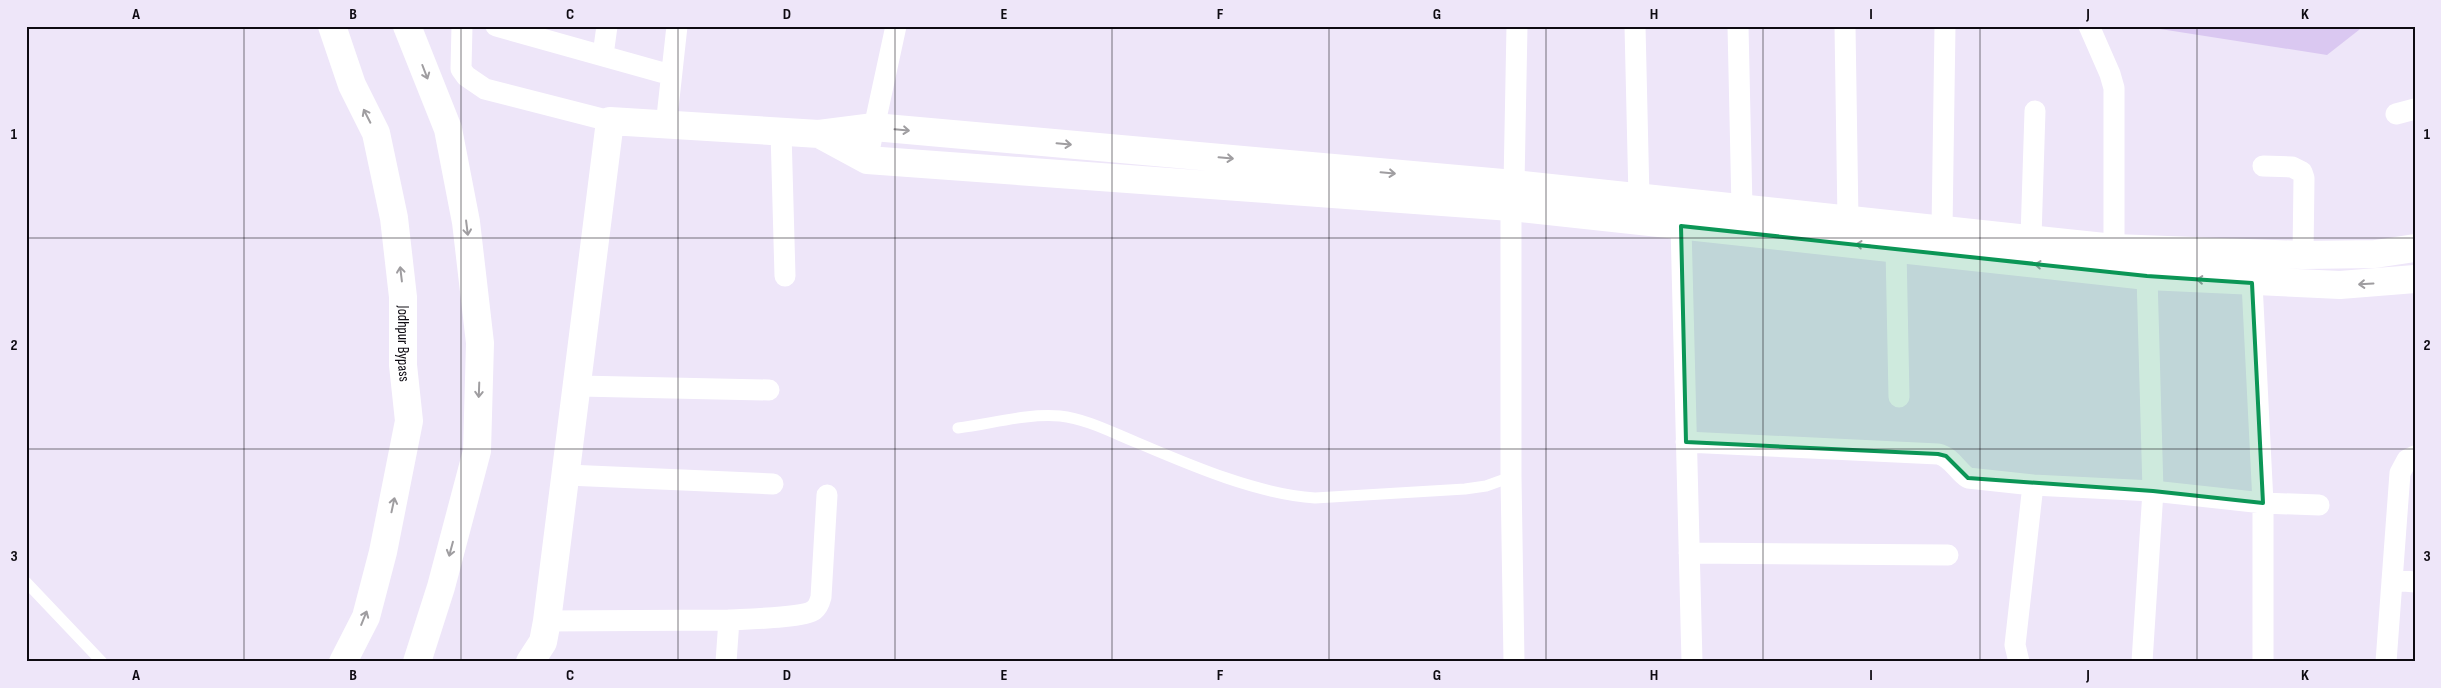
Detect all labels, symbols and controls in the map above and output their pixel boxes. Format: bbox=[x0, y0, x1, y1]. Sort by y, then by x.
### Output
text: A bbox=[131, 5, 140, 24]
text: B bbox=[349, 5, 357, 24]
text: C bbox=[566, 5, 574, 24]
text: D bbox=[783, 5, 791, 24]
text: E bbox=[1001, 5, 1008, 24]
text: F bbox=[1217, 5, 1224, 24]
text: G bbox=[1433, 5, 1441, 24]
text: H bbox=[1650, 5, 1658, 24]
text: I bbox=[1869, 5, 1873, 24]
text: J bbox=[2085, 5, 2090, 24]
text: K bbox=[2301, 5, 2309, 24]
one-way arrow bbox=[421, 63, 430, 79]
one-way arrow bbox=[362, 109, 372, 124]
text: 1 bbox=[11, 125, 18, 144]
one-way arrow bbox=[894, 125, 910, 134]
text: 1 bbox=[2424, 125, 2431, 144]
one-way arrow bbox=[1056, 139, 1072, 149]
one-way arrow bbox=[1218, 153, 1234, 163]
one-way arrow bbox=[1380, 168, 1396, 177]
one-way arrow bbox=[462, 220, 472, 236]
one-way arrow bbox=[1856, 240, 1872, 250]
one-way arrow bbox=[2034, 260, 2050, 270]
one-way arrow bbox=[396, 266, 406, 282]
one-way arrow bbox=[2196, 275, 2212, 284]
one-way arrow bbox=[2359, 279, 2375, 289]
street label: Jodhpur Bypass bbox=[394, 305, 414, 383]
text: 2 bbox=[10, 336, 18, 355]
text: 2 bbox=[2423, 336, 2431, 355]
one-way arrow bbox=[474, 381, 483, 397]
one-way arrow bbox=[388, 497, 398, 513]
one-way arrow bbox=[446, 540, 455, 556]
text: 3 bbox=[10, 547, 18, 566]
text: 3 bbox=[2423, 547, 2431, 566]
one-way arrow bbox=[360, 611, 370, 626]
text: A bbox=[131, 666, 140, 685]
text: B bbox=[349, 666, 357, 685]
text: C bbox=[566, 666, 574, 685]
text: D bbox=[783, 666, 791, 685]
text: E bbox=[1001, 666, 1008, 685]
text: F bbox=[1217, 666, 1224, 685]
text: G bbox=[1433, 666, 1441, 685]
text: H bbox=[1650, 666, 1658, 685]
text: I bbox=[1869, 666, 1873, 685]
text: J bbox=[2085, 666, 2090, 685]
text: K bbox=[2301, 666, 2309, 685]

